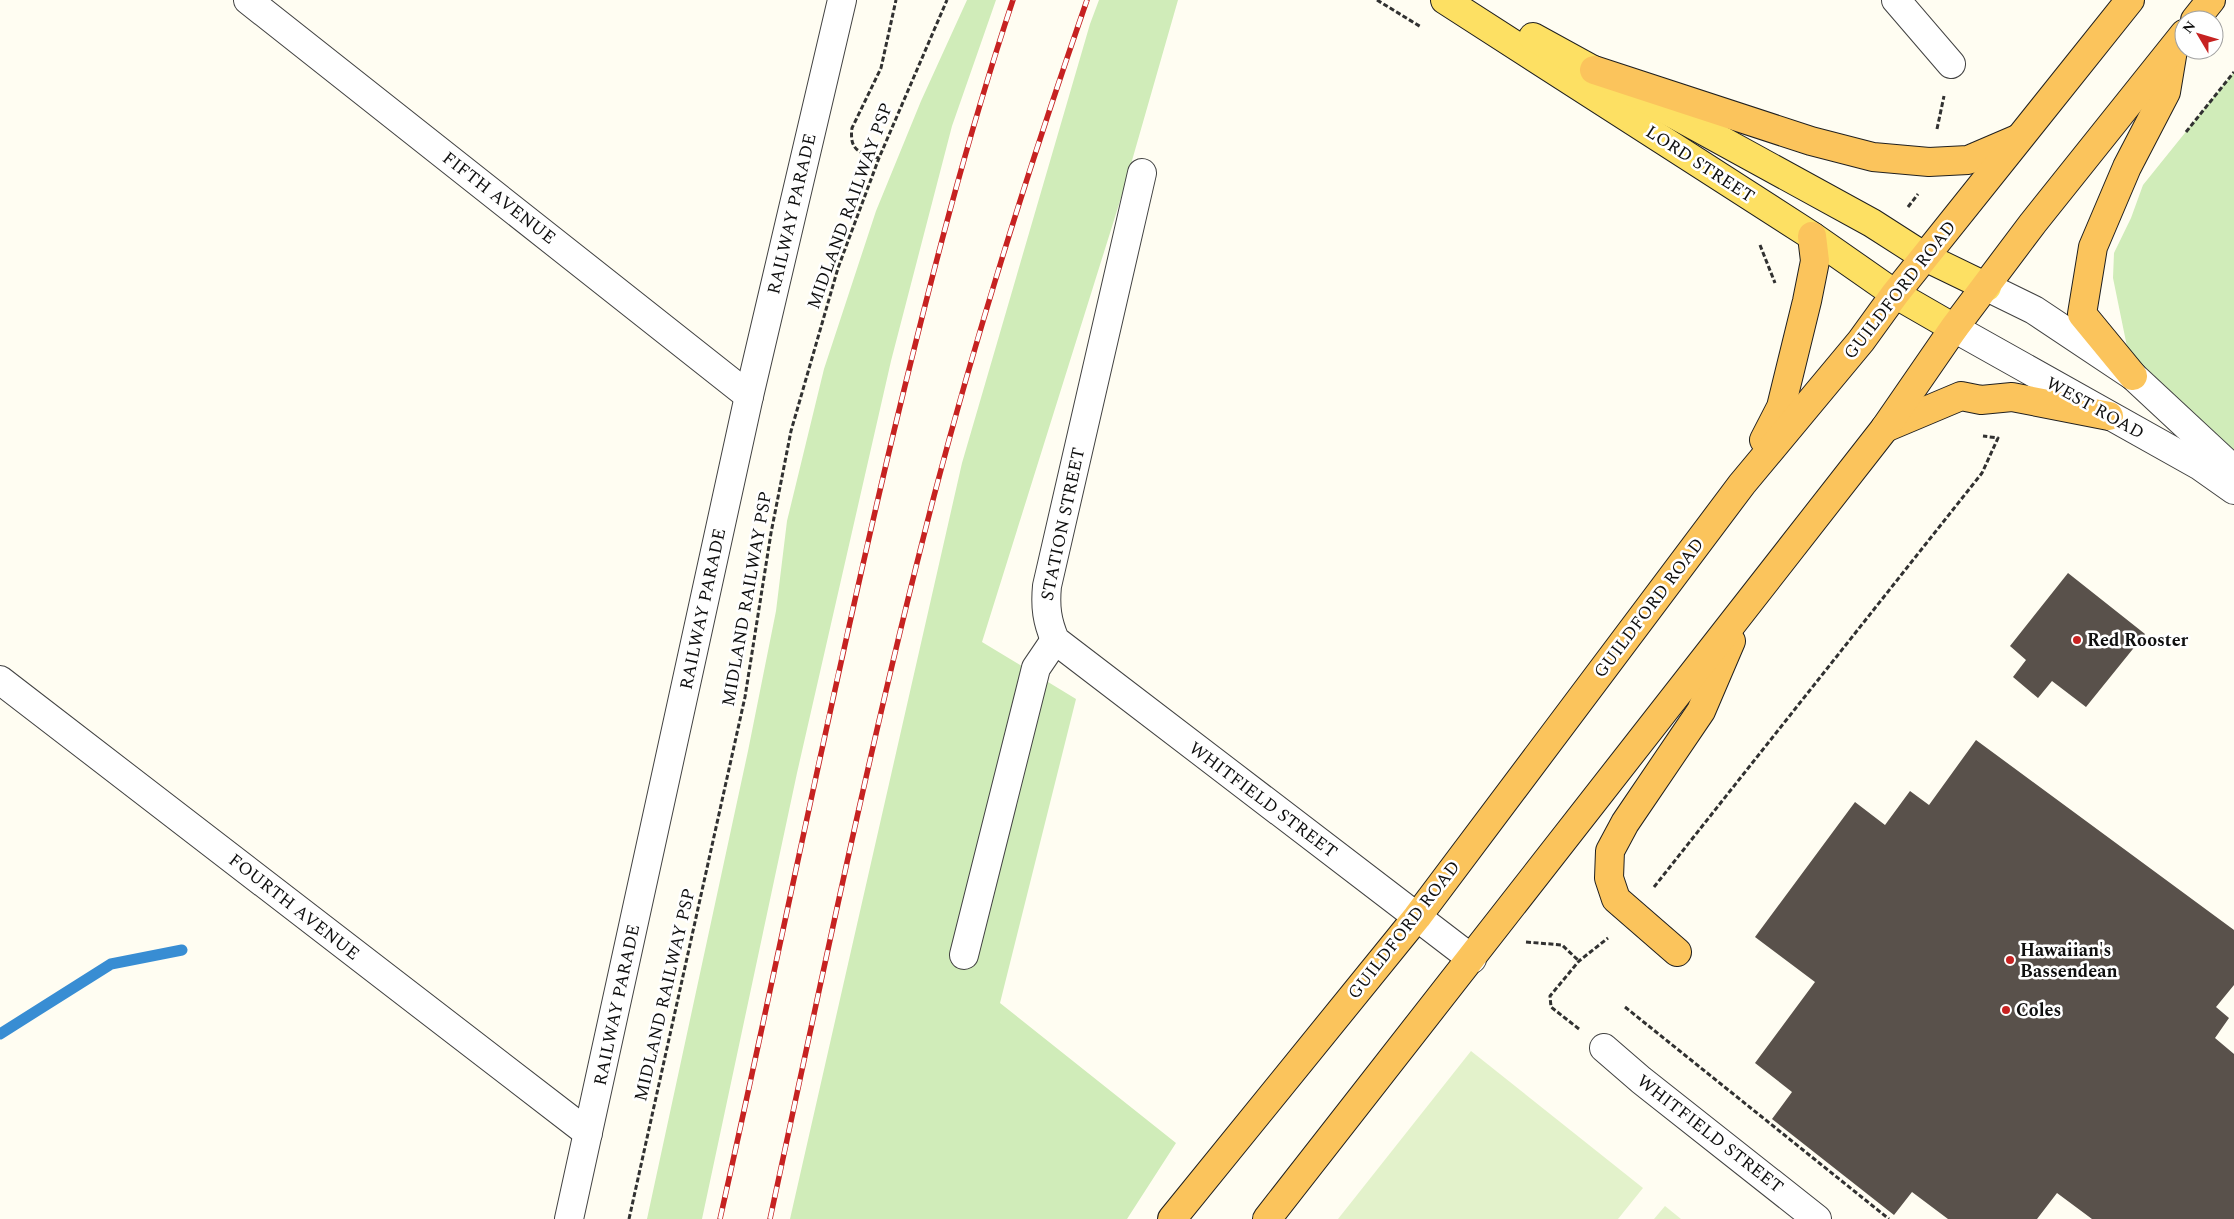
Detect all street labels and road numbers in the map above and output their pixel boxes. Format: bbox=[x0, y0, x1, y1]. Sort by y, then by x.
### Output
street label: MIDLAND RAILWAY PSP bbox=[800, 99, 900, 313]
street label: LORD STREET bbox=[1640, 119, 1760, 209]
street label: RAILWAY PARADE bbox=[760, 131, 824, 297]
street label: FIFTH AVENUE bbox=[436, 145, 562, 251]
street label: GUILDFORD ROAD bbox=[1837, 215, 1963, 365]
street label: WEST ROAD bbox=[2041, 370, 2149, 446]
street label: STATION STREET bbox=[1034, 445, 1092, 603]
street label: MIDLAND RAILWAY PSP bbox=[715, 489, 779, 709]
street label: RAILWAY PARADE bbox=[673, 526, 733, 692]
street label: GUILDFORD ROAD bbox=[1587, 532, 1711, 684]
street label: WHITFIELD STREET bbox=[1183, 735, 1343, 865]
street label: FOURTH AVENUE bbox=[223, 847, 365, 967]
street label: GUILDFORD ROAD bbox=[1341, 855, 1467, 1005]
street label: MIDLAND RAILWAY PSP bbox=[627, 886, 703, 1104]
street label: RAILWAY PARADE bbox=[587, 922, 647, 1088]
street label: WHITFIELD STREET bbox=[1631, 1068, 1789, 1200]

